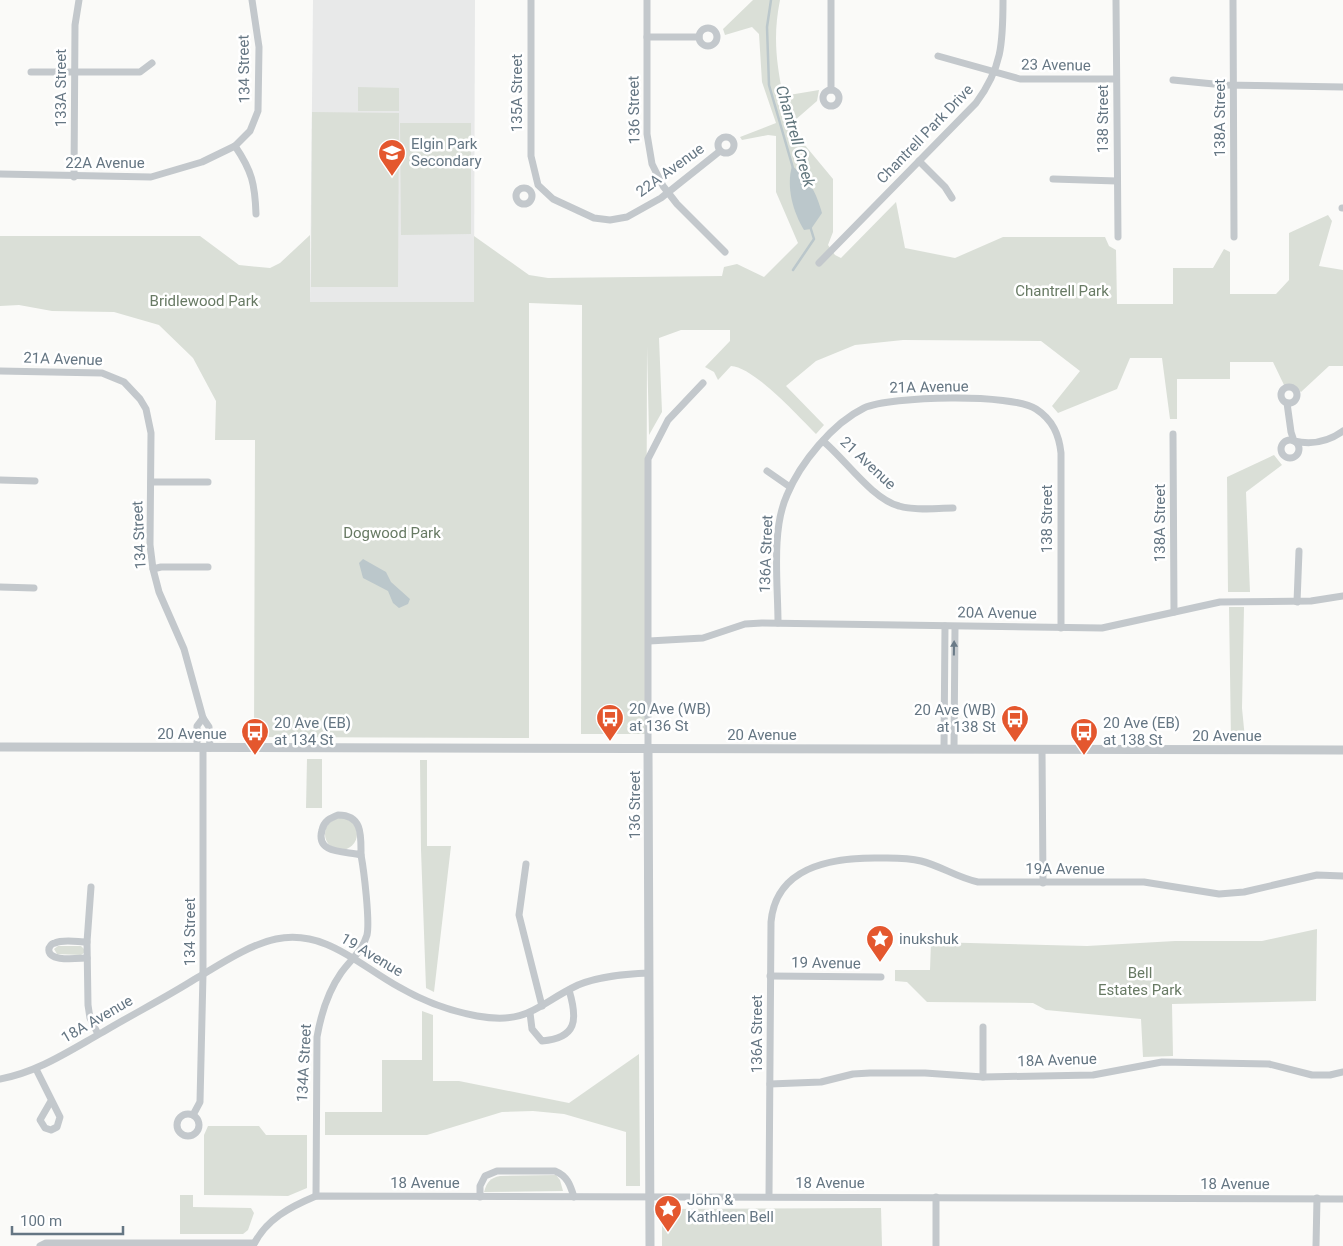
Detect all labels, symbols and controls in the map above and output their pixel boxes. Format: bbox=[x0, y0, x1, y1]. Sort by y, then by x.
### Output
street label: 134 Street bbox=[234, 34, 254, 103]
street label: 133A Street bbox=[52, 49, 70, 127]
street label: 135A Street bbox=[508, 54, 526, 132]
street label: 23 Avenue bbox=[1021, 55, 1091, 75]
street label: 136 Street bbox=[624, 75, 644, 144]
street label: 138A Street bbox=[1211, 79, 1229, 157]
street label: Chantrell Park Drive bbox=[873, 81, 977, 187]
water label: Chantrell Creek bbox=[772, 83, 819, 190]
street label: 138 Street bbox=[1094, 85, 1112, 153]
place label: Elgin Park Secondary bbox=[411, 135, 481, 170]
school or university icon: Elgin Park Secondary bbox=[377, 138, 407, 177]
street label: 22A Avenue bbox=[633, 139, 707, 201]
street label: 22A Avenue bbox=[65, 154, 145, 172]
park label: Chantrell Park bbox=[1015, 282, 1109, 300]
park label: Bridlewood Park bbox=[150, 292, 259, 310]
street label: 21A Avenue bbox=[23, 349, 103, 369]
street label: 21A Avenue bbox=[889, 377, 969, 397]
street label: 21 Avenue bbox=[836, 433, 900, 493]
street label: 138A Street bbox=[1151, 484, 1169, 562]
street label: 138 Street bbox=[1038, 485, 1056, 553]
street label: 134 Street bbox=[128, 500, 150, 570]
street label: 136A Street bbox=[756, 514, 776, 593]
park label: Dogwood Park bbox=[343, 524, 441, 542]
street label: 20A Avenue bbox=[957, 603, 1037, 623]
one-way arrow bbox=[951, 639, 959, 655]
place label: 20 Ave (WB) at 136 St bbox=[629, 700, 711, 735]
place label: 20 Ave (WB) at 138 St bbox=[914, 701, 996, 736]
bus stop icon: 20 Ave (WB) at 136 St bbox=[595, 703, 625, 742]
bus stop icon: 20 Ave (WB) at 138 St bbox=[1000, 704, 1030, 743]
place label: 20 Ave (EB) at 134 St bbox=[274, 714, 351, 749]
place label: 20 Ave (EB) at 138 St bbox=[1103, 714, 1180, 749]
bus stop icon: 20 Ave (EB) at 134 St bbox=[240, 717, 270, 756]
bus stop icon: 20 Ave (EB) at 138 St bbox=[1069, 717, 1099, 756]
street label: 20 Avenue bbox=[157, 725, 227, 743]
street label: 20 Avenue bbox=[727, 726, 797, 744]
street label: 20 Avenue bbox=[1192, 727, 1262, 745]
street label: 136 Street bbox=[626, 771, 644, 839]
street label: 19A Avenue bbox=[1025, 860, 1105, 878]
street label: 134 Street bbox=[181, 898, 199, 966]
place icon: inukshuk bbox=[865, 924, 895, 963]
street label: 19 Avenue bbox=[338, 929, 407, 981]
place label: inukshuk bbox=[899, 930, 959, 948]
street label: 19 Avenue bbox=[791, 953, 861, 973]
park label: Bell Estates Park bbox=[1098, 964, 1182, 999]
street label: 18A Avenue bbox=[58, 991, 136, 1047]
street label: 136A Street bbox=[748, 995, 766, 1073]
street label: 134A Street bbox=[293, 1023, 315, 1103]
street label: 18A Avenue bbox=[1017, 1050, 1097, 1070]
street label: 18 Avenue bbox=[390, 1174, 460, 1192]
street label: 18 Avenue bbox=[795, 1174, 865, 1192]
street label: 18 Avenue bbox=[1200, 1175, 1270, 1193]
place label: John & Kathleen Bell bbox=[687, 1191, 774, 1226]
place icon: John & Kathleen Bell bbox=[653, 1194, 683, 1233]
scale bar bbox=[12, 1204, 124, 1236]
text: 100 m bbox=[20, 1212, 62, 1230]

